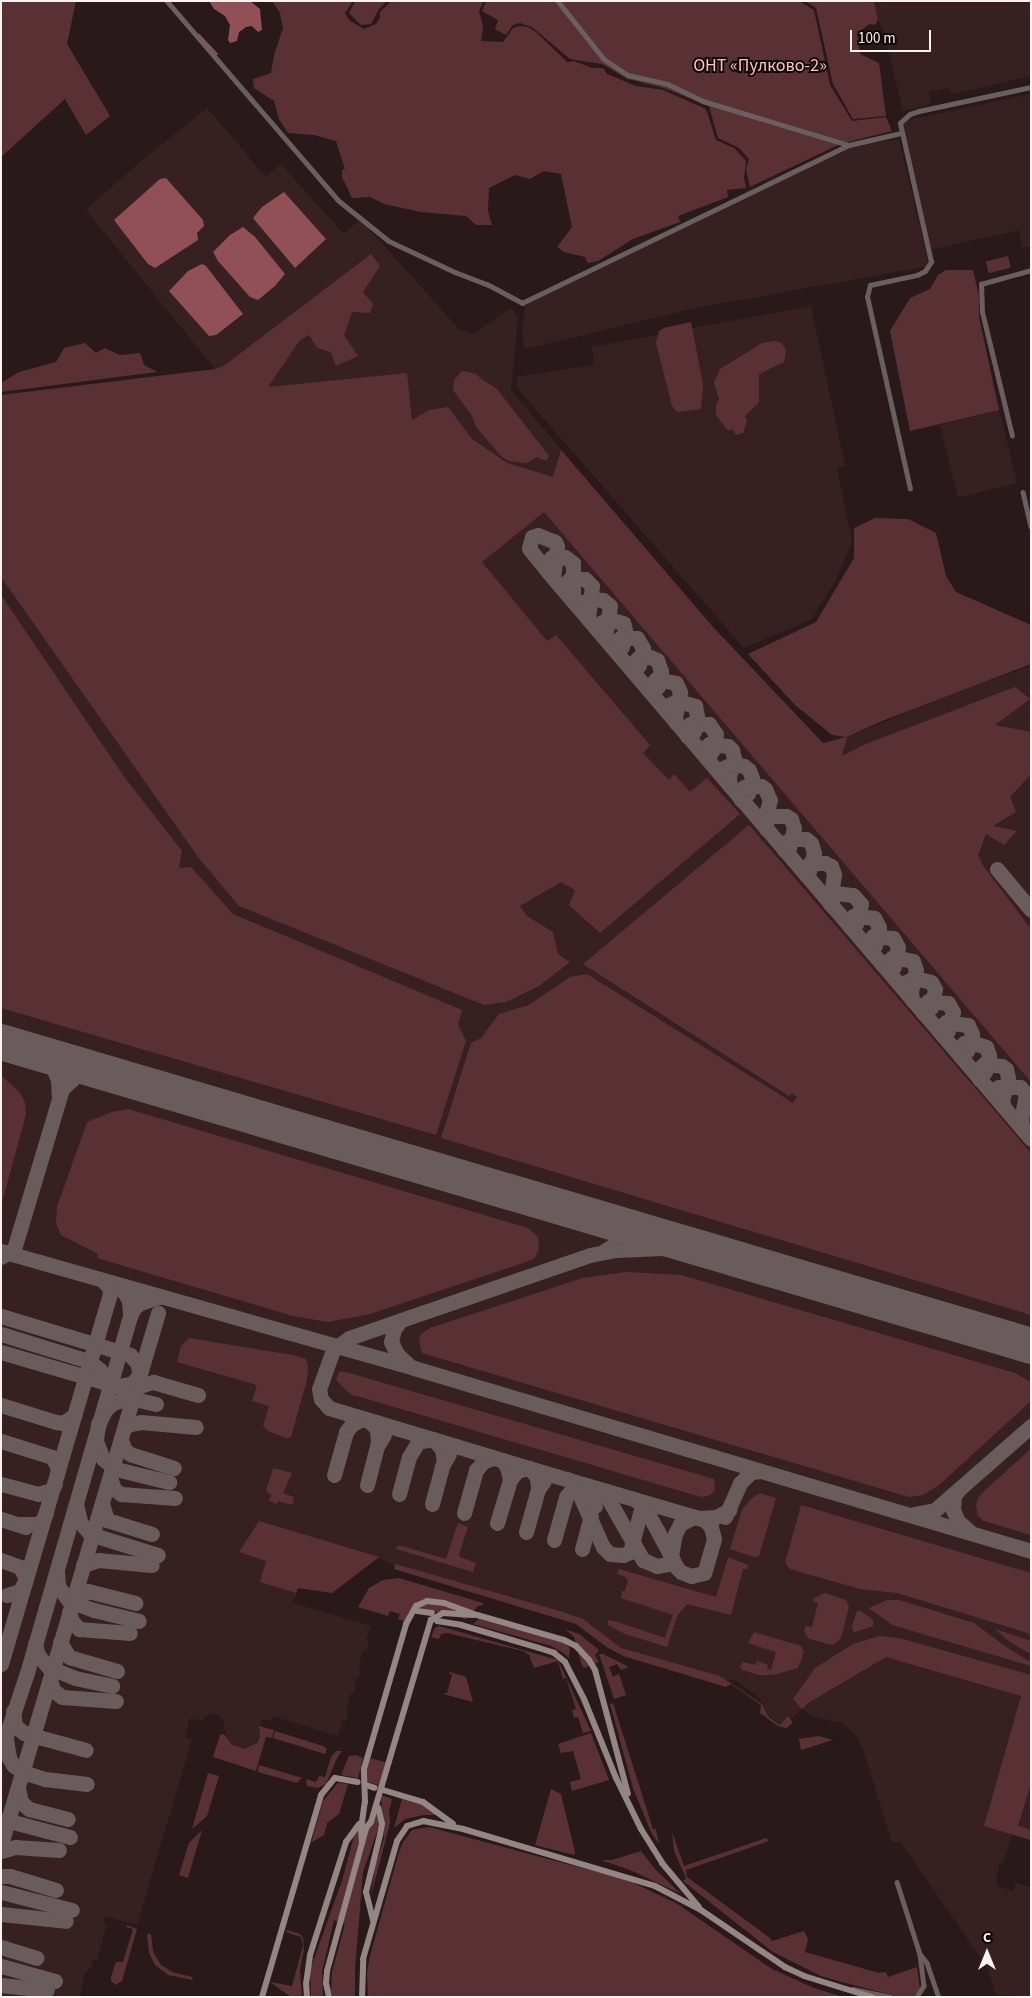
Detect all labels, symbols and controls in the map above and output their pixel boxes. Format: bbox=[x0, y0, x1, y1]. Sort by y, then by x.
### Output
scale bar bbox=[852, 20, 933, 52]
text: 100 m bbox=[858, 28, 896, 49]
park label: ОНТ «Пулково-2» bbox=[693, 55, 827, 77]
north arrow bbox=[962, 1928, 1012, 1978]
text: С bbox=[983, 1928, 991, 1948]

